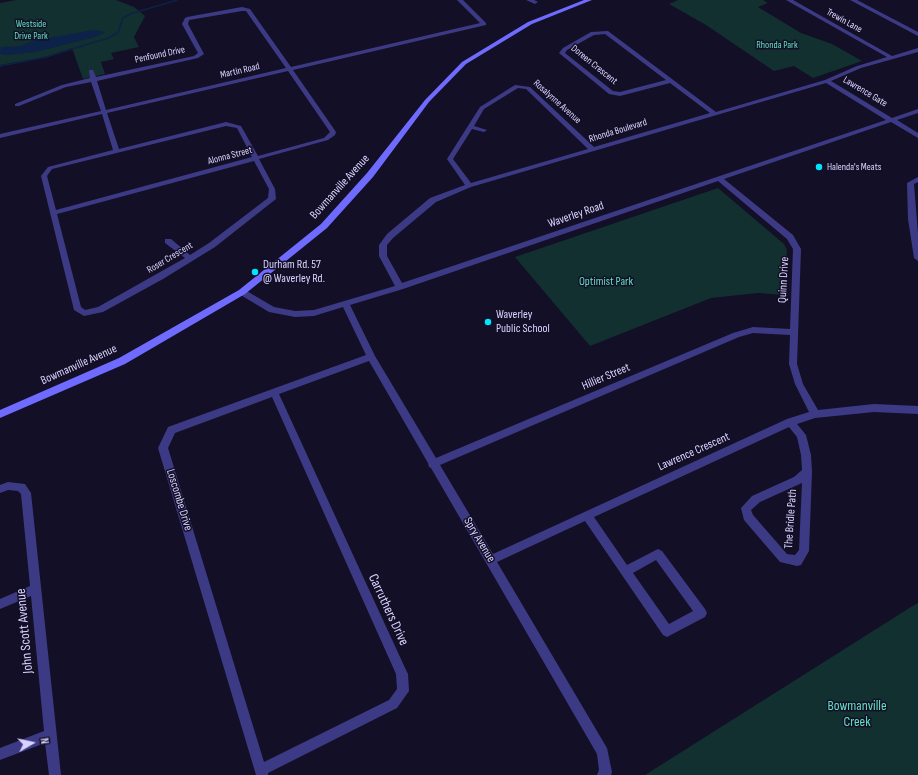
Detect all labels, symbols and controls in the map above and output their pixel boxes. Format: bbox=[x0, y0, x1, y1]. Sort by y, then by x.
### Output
street label: Trewin Lane bbox=[824, 6, 864, 36]
park label: Westside Drive Park bbox=[14, 18, 48, 42]
park label: Rhonda Park bbox=[756, 39, 798, 51]
street label: Doreen Crescent bbox=[568, 43, 620, 87]
street label: Penfound Drive bbox=[134, 44, 186, 66]
street label: Martin Road bbox=[219, 61, 261, 81]
street label: Lawrence Gate bbox=[841, 74, 889, 110]
street label: Rosalynne Avenue bbox=[531, 77, 583, 127]
street label: Rhonda Boulevard bbox=[588, 116, 648, 146]
street label: Alonna Street bbox=[206, 144, 254, 168]
street label: Bowmanville Avenue bbox=[307, 152, 373, 222]
place label: Halenda's Meats bbox=[827, 161, 881, 173]
marker: Halenda's Meats bbox=[814, 162, 824, 172]
street label: Waverley Road bbox=[546, 199, 606, 231]
street label: Roser Crescent bbox=[145, 240, 195, 276]
street label: Quinn Drive bbox=[776, 257, 792, 303]
place label: Durham Rd. 57 @ Waverley Rd. bbox=[263, 258, 325, 286]
marker: Durham Rd. 57 @ Waverley Rd. bbox=[250, 267, 260, 277]
park label: Optimist Park bbox=[579, 275, 633, 289]
place label: Waverley Public School bbox=[496, 308, 550, 336]
marker: Waverley Public School bbox=[483, 317, 493, 327]
street label: Bowmanville Avenue bbox=[39, 342, 119, 388]
street label: Hillier Street bbox=[580, 360, 632, 394]
street label: Lawrence Crescent bbox=[656, 430, 732, 474]
street label: Loscombe Drive bbox=[163, 467, 195, 533]
street label: The Bridle Path bbox=[782, 489, 800, 549]
street label: Spry Avenue bbox=[460, 515, 498, 565]
street label: Carruthers Drive bbox=[364, 571, 412, 649]
street label: John Scott Avenue bbox=[13, 588, 37, 674]
park label: Bowmanville Creek bbox=[827, 698, 887, 730]
north arrow bbox=[12, 723, 52, 763]
text: N bbox=[37, 737, 51, 745]

